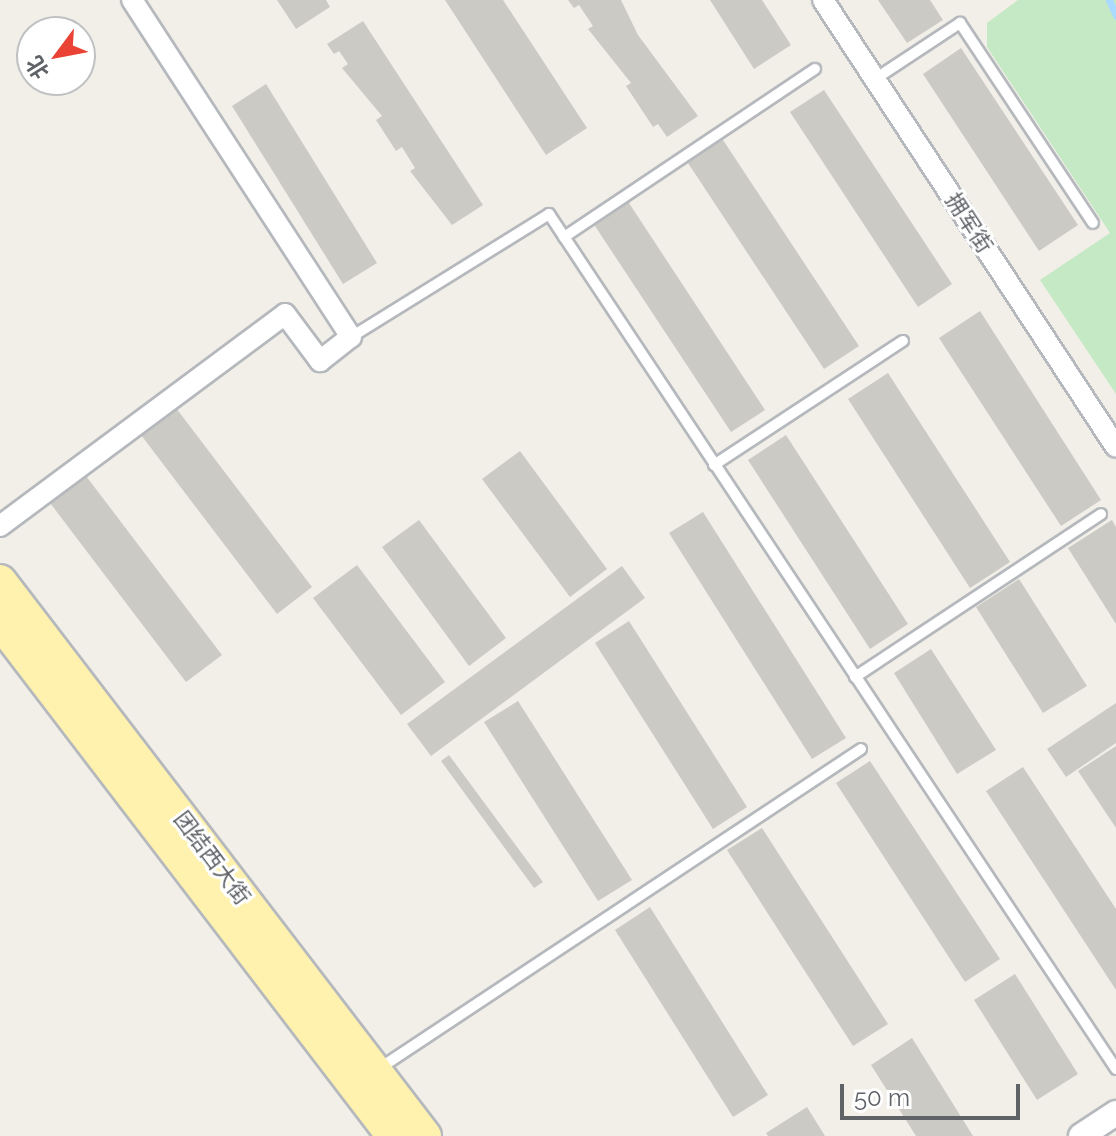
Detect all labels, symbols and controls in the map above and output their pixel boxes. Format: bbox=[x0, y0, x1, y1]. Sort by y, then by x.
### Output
north arrow bbox=[16, 16, 96, 96]
text: 北 bbox=[20, 51, 54, 84]
street label: 拥军街 bbox=[940, 188, 998, 258]
street label: 团结西大街 bbox=[168, 806, 256, 910]
scale bar bbox=[844, 1068, 1024, 1118]
text: 50 m bbox=[854, 1083, 910, 1112]

